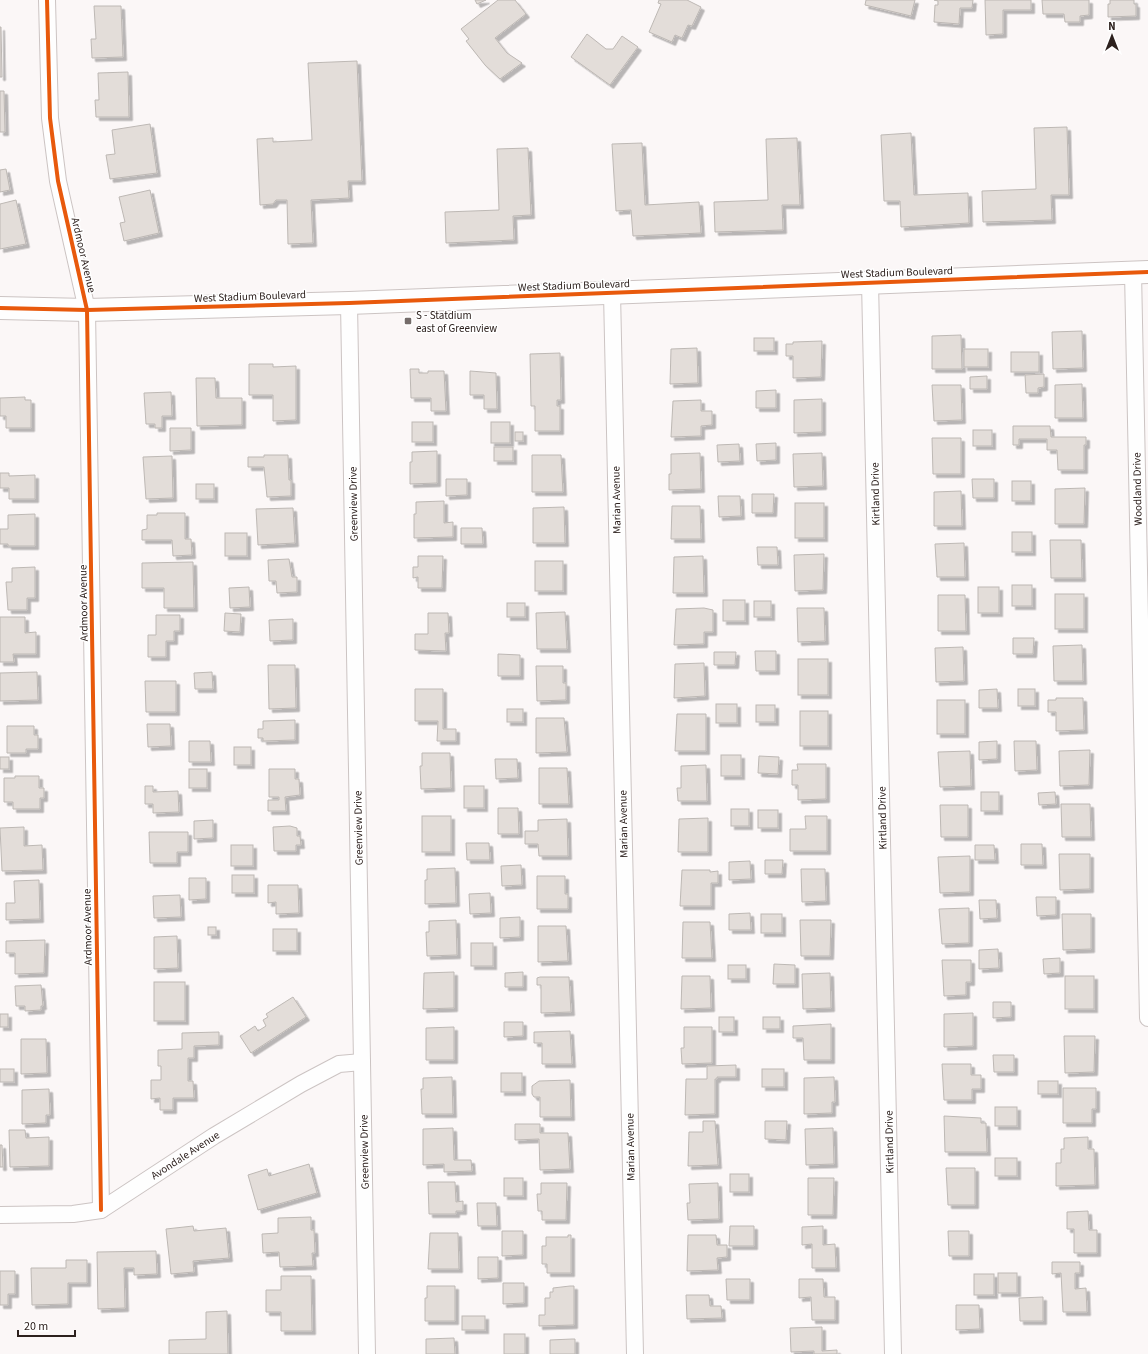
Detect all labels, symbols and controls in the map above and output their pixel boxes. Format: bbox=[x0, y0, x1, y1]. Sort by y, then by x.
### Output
north arrow bbox=[1092, 16, 1132, 56]
text: N bbox=[1108, 19, 1116, 34]
street label: Ardmoor Avenue bbox=[68, 216, 100, 295]
street label: West Stadium Boulevard bbox=[841, 263, 953, 282]
street label: West Stadium Boulevard bbox=[518, 276, 630, 295]
street label: West Stadium Boulevard bbox=[194, 287, 306, 306]
place label: S - Statdium east of Greenview bbox=[416, 308, 497, 336]
marker: S - Statdium east of Greenview bbox=[403, 316, 413, 326]
street label: Woodland Drive bbox=[1129, 452, 1146, 526]
street label: Kirtland Drive bbox=[867, 462, 884, 526]
street label: Marian Avenue bbox=[608, 465, 625, 534]
street label: Greenview Drive bbox=[345, 466, 362, 541]
street label: Ardmoor Avenue bbox=[75, 564, 92, 641]
street label: Kirtland Drive bbox=[874, 786, 891, 850]
street label: Marian Avenue bbox=[615, 789, 632, 858]
street label: Greenview Drive bbox=[350, 790, 367, 865]
street label: Ardmoor Avenue bbox=[79, 888, 96, 965]
street label: Kirtland Drive bbox=[881, 1110, 898, 1174]
street label: Marian Avenue bbox=[622, 1112, 639, 1181]
street label: Greenview Drive bbox=[356, 1114, 373, 1189]
street label: Avondale Avenue bbox=[148, 1127, 223, 1183]
scale bar bbox=[18, 1312, 75, 1338]
text: 20 m bbox=[24, 1318, 48, 1335]

